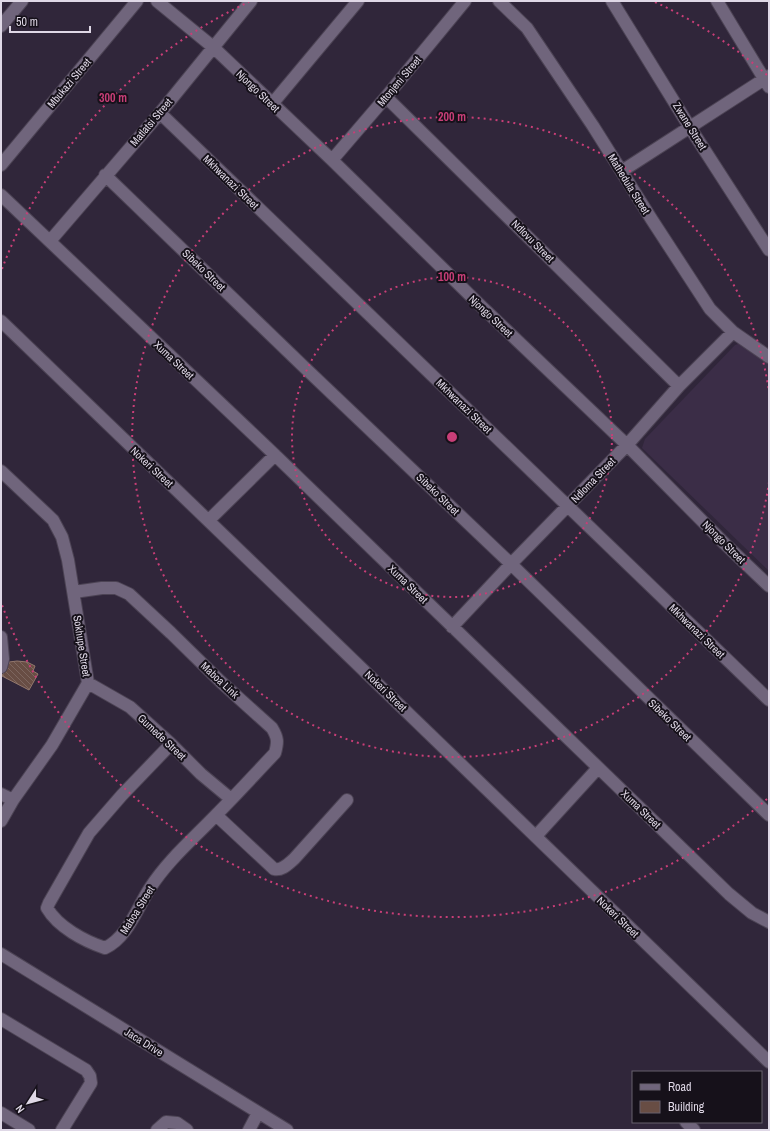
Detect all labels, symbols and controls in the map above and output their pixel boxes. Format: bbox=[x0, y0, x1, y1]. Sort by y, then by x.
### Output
scale bar bbox=[10, 8, 90, 34]
text: 50 m bbox=[16, 14, 38, 30]
street label: Mtonjeni Street bbox=[374, 53, 424, 109]
street label: Mbukazi Street bbox=[44, 55, 94, 111]
street label: Njongo Street bbox=[233, 67, 283, 116]
text: 300 m bbox=[99, 90, 127, 106]
street label: Matlatsi Street bbox=[127, 95, 175, 149]
street label: Zwane Street bbox=[670, 100, 710, 153]
text: 200 m bbox=[438, 109, 466, 125]
street label: Mathedula Street bbox=[605, 151, 653, 217]
street label: Mkhwanazi Street bbox=[200, 152, 262, 212]
street label: Ndlovu Street bbox=[509, 217, 558, 266]
street label: Sibeko Street bbox=[179, 246, 229, 294]
text: 100 m bbox=[438, 269, 466, 285]
street label: Njongo Street bbox=[466, 292, 516, 340]
street label: Xuma Street bbox=[151, 338, 197, 383]
street label: Mkhwanazi Street bbox=[433, 376, 495, 436]
centre of rings bbox=[445, 430, 459, 444]
street label: Nokeri Street bbox=[128, 444, 177, 491]
street label: Ndloma Street bbox=[568, 454, 618, 506]
street label: Sibeko Street bbox=[413, 470, 463, 518]
street label: Njongo Street bbox=[700, 518, 749, 567]
street label: Xuma Street bbox=[385, 562, 431, 607]
street label: Mkhwanazi Street bbox=[666, 601, 728, 661]
street label: Sokhupe Street bbox=[70, 614, 94, 678]
street label: Maboa Link bbox=[198, 659, 242, 702]
street label: Nokeri Street bbox=[362, 668, 410, 715]
street label: Sibeko Street bbox=[645, 696, 695, 744]
street label: Gumede Street bbox=[135, 711, 190, 763]
street label: Xuma Street bbox=[618, 787, 664, 832]
street label: Maboa Street bbox=[117, 883, 158, 937]
street label: Nokeri Street bbox=[594, 894, 642, 941]
street label: Jaca Drive bbox=[122, 1025, 166, 1059]
legend bbox=[632, 1071, 762, 1123]
text: Road bbox=[668, 1079, 692, 1095]
north arrow bbox=[8, 1083, 48, 1123]
text: Building bbox=[668, 1099, 705, 1115]
text: N bbox=[12, 1102, 27, 1116]

